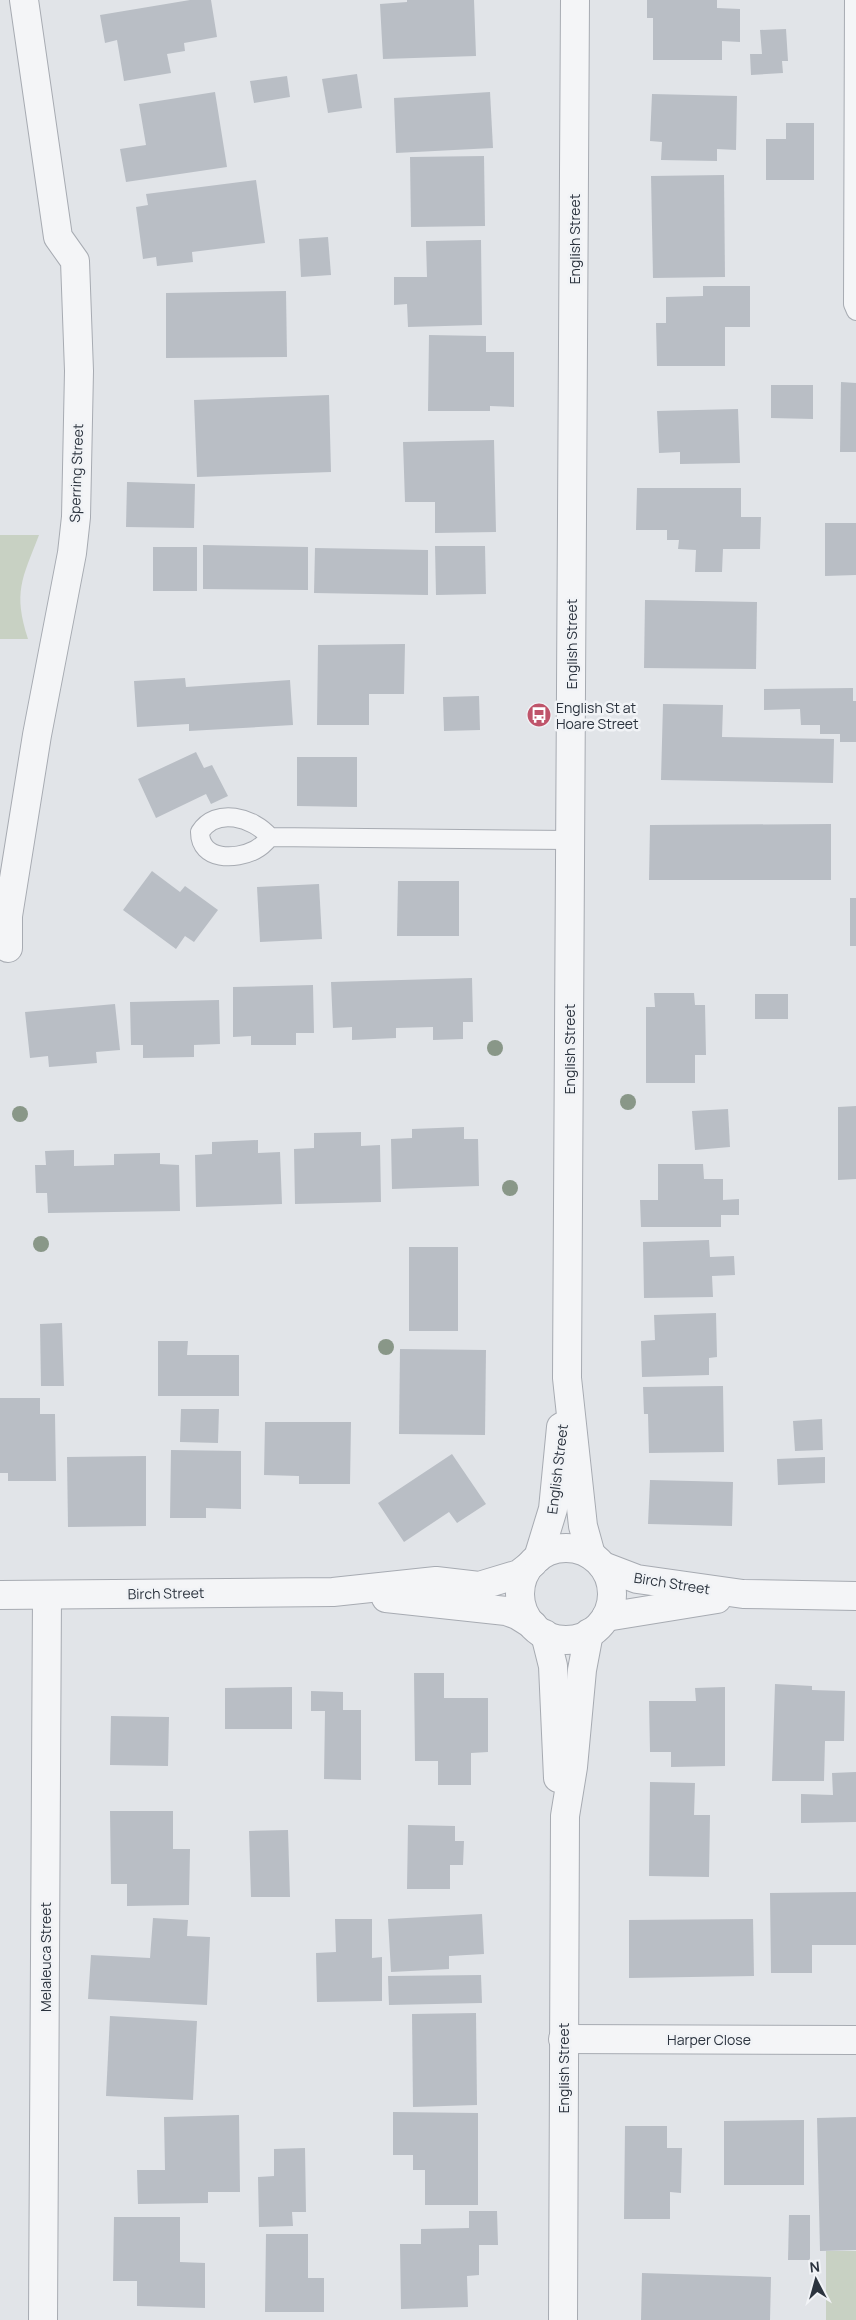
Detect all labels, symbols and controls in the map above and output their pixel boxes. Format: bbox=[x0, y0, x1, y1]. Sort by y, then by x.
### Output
street label: English Street bbox=[565, 193, 584, 284]
street label: Sperring Street bbox=[65, 423, 87, 523]
street label: English Street bbox=[562, 598, 581, 689]
place label: English St at Hoare Street bbox=[556, 698, 639, 733]
bus stop icon: English St at Hoare Street bbox=[526, 702, 552, 728]
street label: English Street bbox=[560, 1003, 579, 1094]
street label: English Street bbox=[542, 1422, 572, 1515]
street label: Birch Street bbox=[633, 1568, 712, 1598]
street label: Birch Street bbox=[127, 1583, 205, 1603]
street label: Melaleuca Street bbox=[36, 1902, 55, 2012]
street label: English Street bbox=[554, 2022, 573, 2113]
street label: Harper Close bbox=[667, 2030, 751, 2049]
north arrow bbox=[791, 2255, 841, 2305]
text: N bbox=[809, 2257, 821, 2277]

